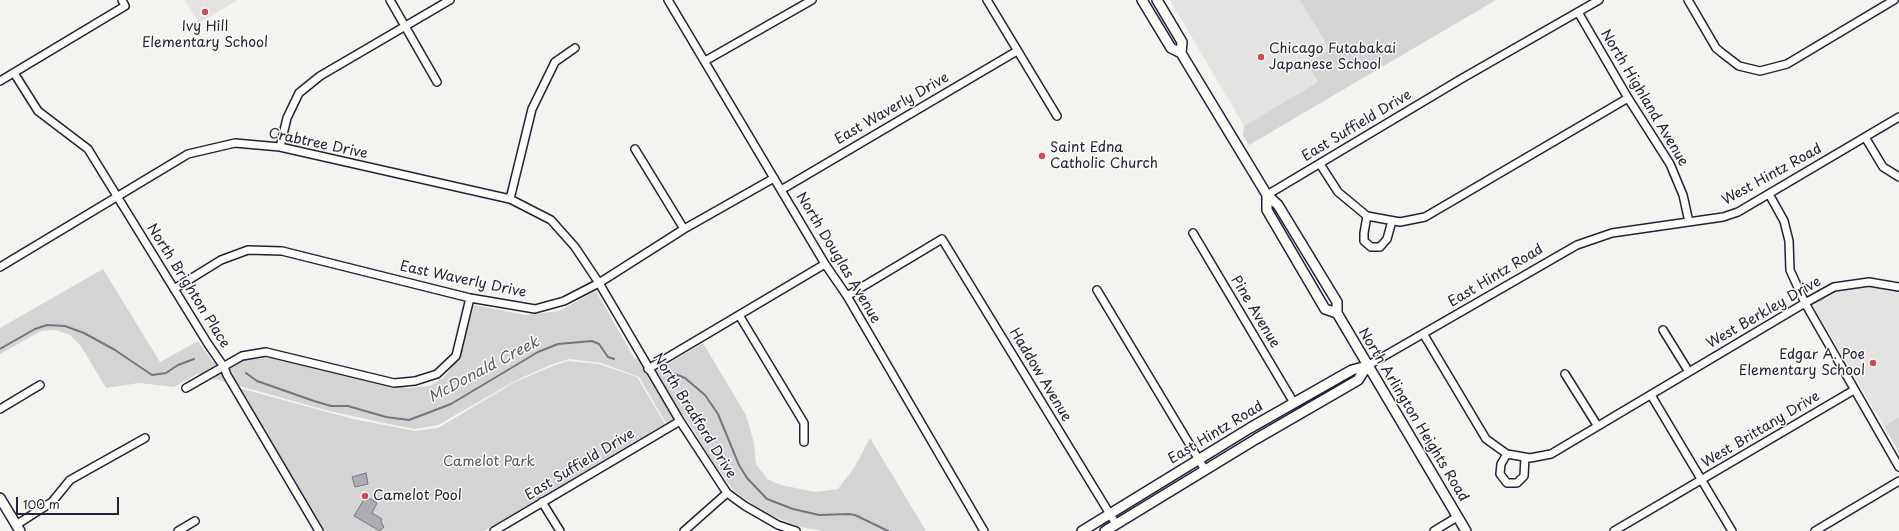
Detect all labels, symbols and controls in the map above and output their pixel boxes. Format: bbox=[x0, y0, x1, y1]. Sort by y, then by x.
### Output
marker: Ivy Hill Elementary School bbox=[200, 7, 210, 17]
place label: Ivy Hill Elementary School bbox=[142, 19, 268, 52]
street label: North Highland Avenue bbox=[1596, 27, 1692, 169]
place label: Chicago Futabakai Japanese School bbox=[1269, 41, 1396, 74]
marker: Chicago Futabakai Japanese School bbox=[1256, 52, 1266, 62]
street label: East Waverly Drive bbox=[832, 70, 952, 148]
street label: East Suffield Drive bbox=[1299, 87, 1415, 165]
street label: Crabtree Drive bbox=[267, 125, 369, 163]
place label: Saint Edna Catholic Church bbox=[1050, 140, 1158, 172]
street label: West Hintz Road bbox=[1719, 141, 1825, 209]
marker: Saint Edna Catholic Church bbox=[1037, 151, 1047, 161]
street label: North Douglas Avenue bbox=[792, 189, 884, 327]
street label: North Brighton Place bbox=[143, 221, 233, 351]
street label: East Hintz Road bbox=[1446, 241, 1546, 311]
street label: East Waverly Drive bbox=[398, 258, 528, 302]
street label: Pine Avenue bbox=[1227, 273, 1283, 351]
street label: West Berkley Drive bbox=[1704, 273, 1824, 353]
street label: Haddow Avenue bbox=[1005, 325, 1075, 425]
street label: North Arlington Heights Road bbox=[1354, 325, 1472, 505]
water label: McDonald Creek bbox=[426, 333, 542, 407]
place label: Edgar A. Poe Elementary School bbox=[1739, 347, 1865, 380]
street label: North Bradford Drive bbox=[649, 350, 739, 482]
marker: Edgar A. Poe Elementary School bbox=[1868, 358, 1878, 368]
street label: West Brittany Drive bbox=[1699, 388, 1823, 472]
street label: East Hintz Road bbox=[1166, 398, 1266, 468]
street label: East Suffield Drive bbox=[522, 426, 638, 504]
park label: Camelot Park bbox=[443, 454, 535, 470]
place label: Camelot Pool bbox=[373, 488, 462, 504]
scale bar bbox=[18, 489, 121, 515]
marker: Camelot Pool bbox=[360, 491, 370, 501]
text: 100 m bbox=[23, 495, 60, 513]

